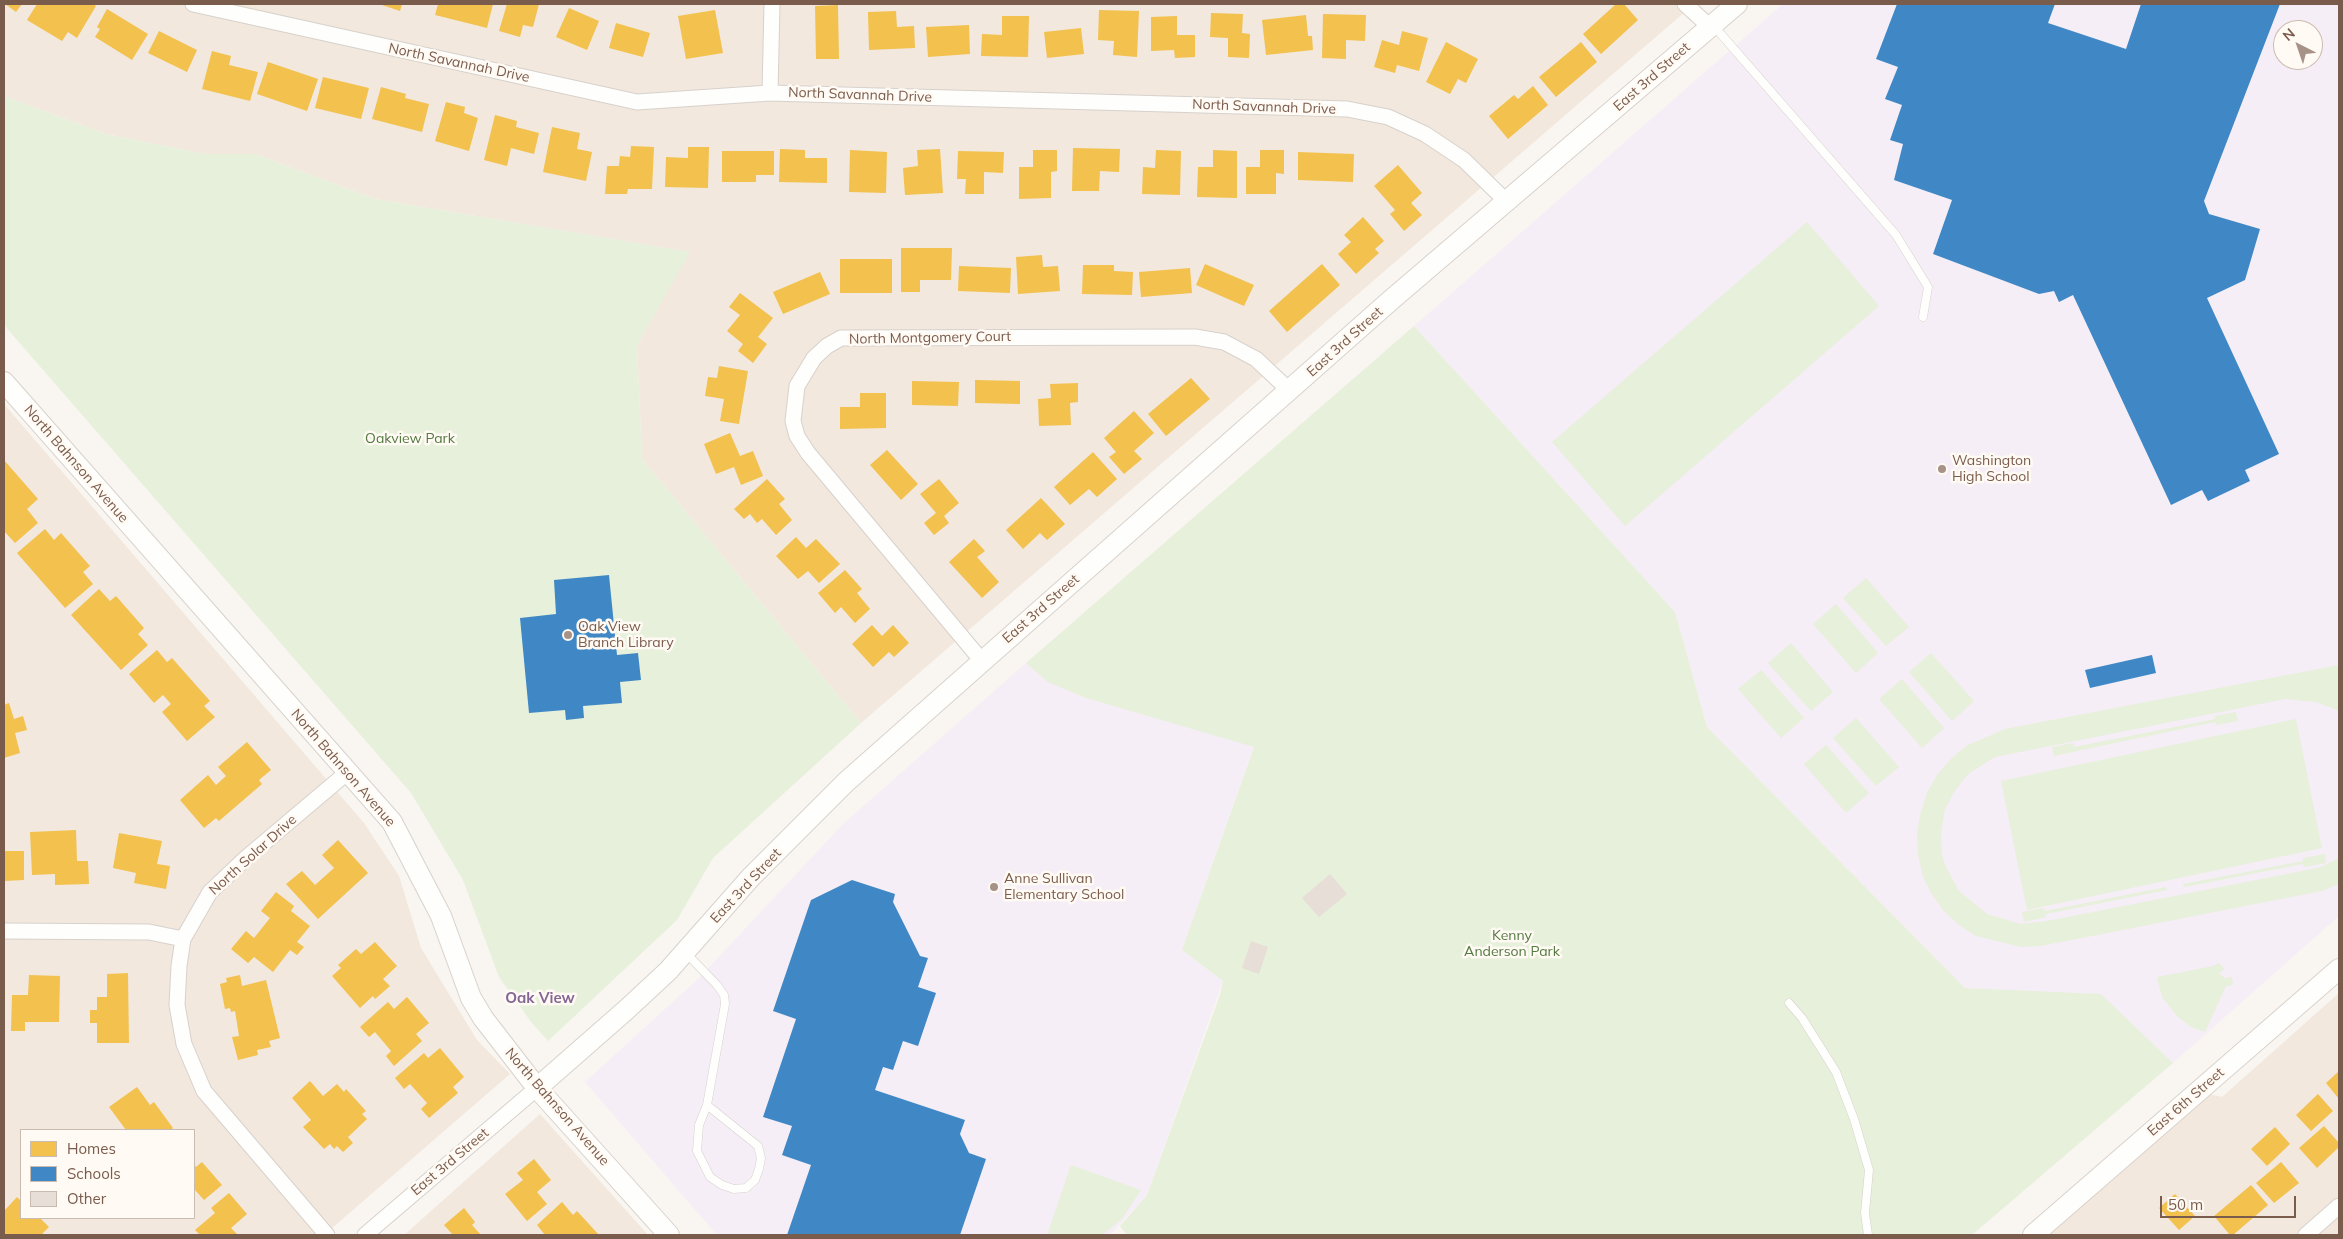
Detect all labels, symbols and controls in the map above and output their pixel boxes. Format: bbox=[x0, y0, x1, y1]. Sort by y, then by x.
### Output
north arrow bbox=[2273, 20, 2323, 70]
text: N bbox=[2279, 24, 2299, 45]
street label: East 3rd Street bbox=[1610, 39, 1694, 115]
street label: North Savannah Drive bbox=[387, 40, 531, 86]
street label: North Savannah Drive bbox=[788, 84, 932, 106]
street label: North Savannah Drive bbox=[1192, 96, 1336, 118]
street label: East 3rd Street bbox=[1304, 304, 1386, 380]
street label: North Montgomery Court bbox=[849, 328, 1011, 348]
street label: North Bahnson Avenue bbox=[20, 402, 132, 526]
park label: Oakview Park bbox=[365, 431, 455, 447]
place label: Washington High School bbox=[1952, 453, 2031, 486]
marker: Washington High School bbox=[1936, 463, 1948, 475]
street label: East 3rd Street bbox=[999, 571, 1083, 647]
place label: Oak View Branch Library bbox=[578, 619, 674, 652]
marker: Oak View Branch Library bbox=[562, 629, 574, 641]
street label: North Bahnson Avenue bbox=[287, 706, 399, 830]
street label: North Solar Drive bbox=[206, 811, 300, 899]
street label: East 3rd Street bbox=[707, 845, 785, 927]
place label: Anne Sullivan Elementary School bbox=[1004, 871, 1124, 904]
marker: Anne Sullivan Elementary School bbox=[988, 881, 1000, 893]
park label: Kenny Anderson Park bbox=[1464, 928, 1560, 960]
district label: Oak View bbox=[505, 989, 575, 1007]
street label: North Bahnson Avenue bbox=[501, 1045, 613, 1169]
street label: East 6th Street bbox=[2144, 1064, 2228, 1140]
street label: East 3rd Street bbox=[408, 1125, 492, 1199]
legend bbox=[20, 1129, 195, 1219]
text: Homes bbox=[67, 1139, 116, 1158]
text: Schools bbox=[67, 1164, 121, 1183]
scale bar bbox=[2163, 1186, 2299, 1218]
text: Other bbox=[67, 1189, 106, 1208]
text: 50 m bbox=[2168, 1195, 2203, 1214]

